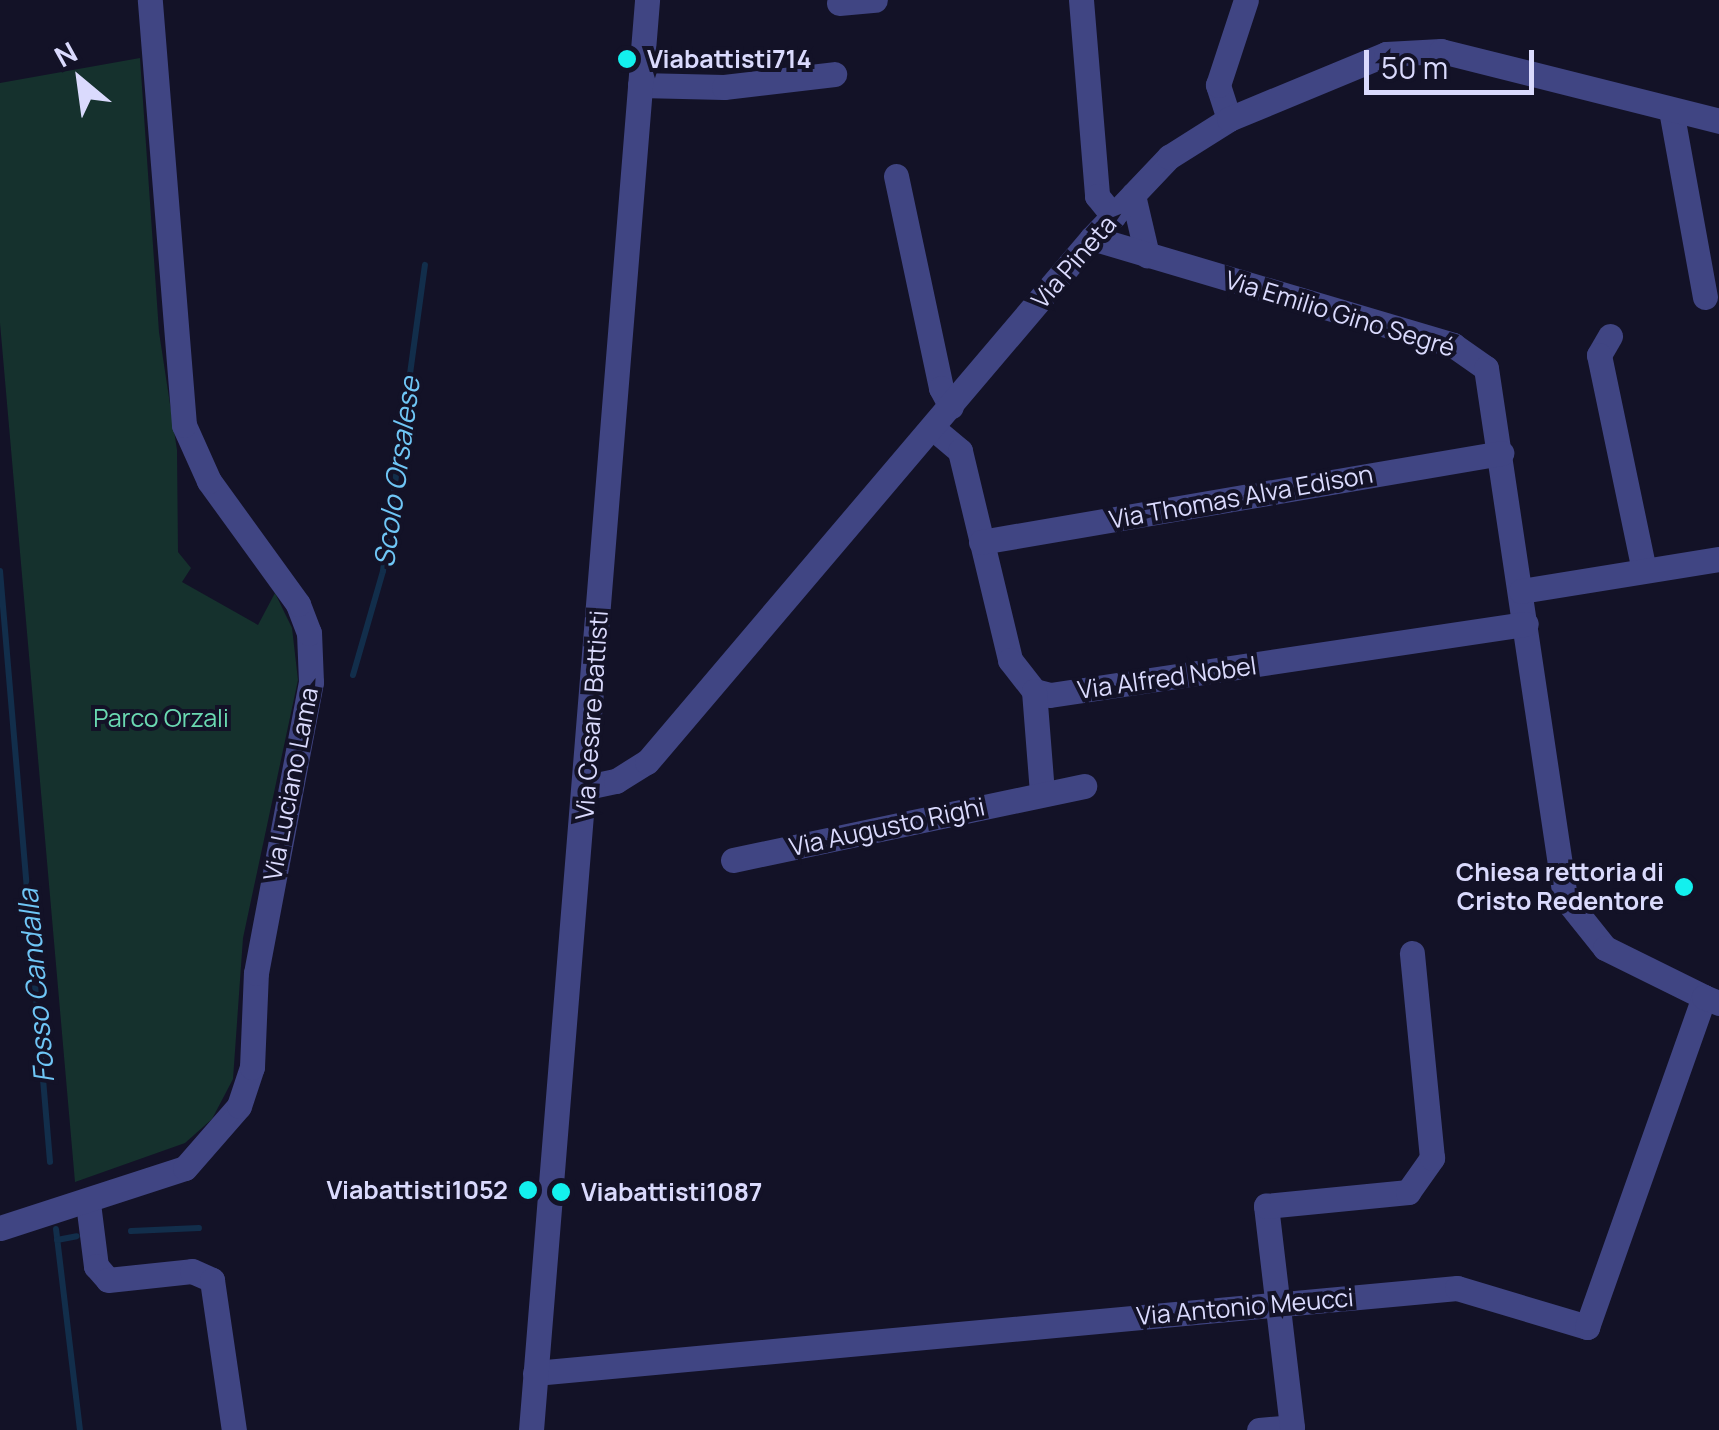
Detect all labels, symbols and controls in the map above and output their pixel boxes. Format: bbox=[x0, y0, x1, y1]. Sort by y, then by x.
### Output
north arrow bbox=[30, 30, 130, 130]
scale bar bbox=[1369, 30, 1539, 92]
text: N bbox=[47, 32, 83, 75]
place label: Viabattisti714 bbox=[647, 44, 812, 74]
text: 50 m bbox=[1381, 47, 1448, 88]
marker: Viabattisti714 bbox=[616, 48, 638, 70]
street label: Via Pineta bbox=[1025, 209, 1123, 315]
street label: Via Emilio Gino Segré bbox=[1222, 265, 1458, 363]
water label: Scolo Orsalese bbox=[366, 375, 426, 569]
street label: Via Thomas Alva Edison bbox=[1107, 459, 1375, 535]
street label: Via Cesare Battisti bbox=[570, 609, 614, 821]
street label: Via Alfred Nobel bbox=[1076, 651, 1258, 705]
street label: Via Luciano Lama bbox=[258, 685, 324, 883]
park label: Parco Orzali bbox=[93, 703, 229, 733]
street label: Via Augusto Righi bbox=[786, 792, 988, 862]
place label: Chiesa rettoria di Cristo Redentore bbox=[1456, 858, 1664, 917]
marker: Chiesa rettoria di Cristo Redentore bbox=[1673, 876, 1695, 898]
water label: Fosso Candalla bbox=[10, 888, 60, 1084]
place label: Viabattisti1052 bbox=[326, 1175, 508, 1205]
place label: Viabattisti1087 bbox=[581, 1177, 762, 1207]
marker: Viabattisti1052 bbox=[517, 1179, 539, 1201]
marker: Viabattisti1087 bbox=[550, 1181, 572, 1203]
street label: Via Antonio Meucci bbox=[1135, 1283, 1355, 1331]

